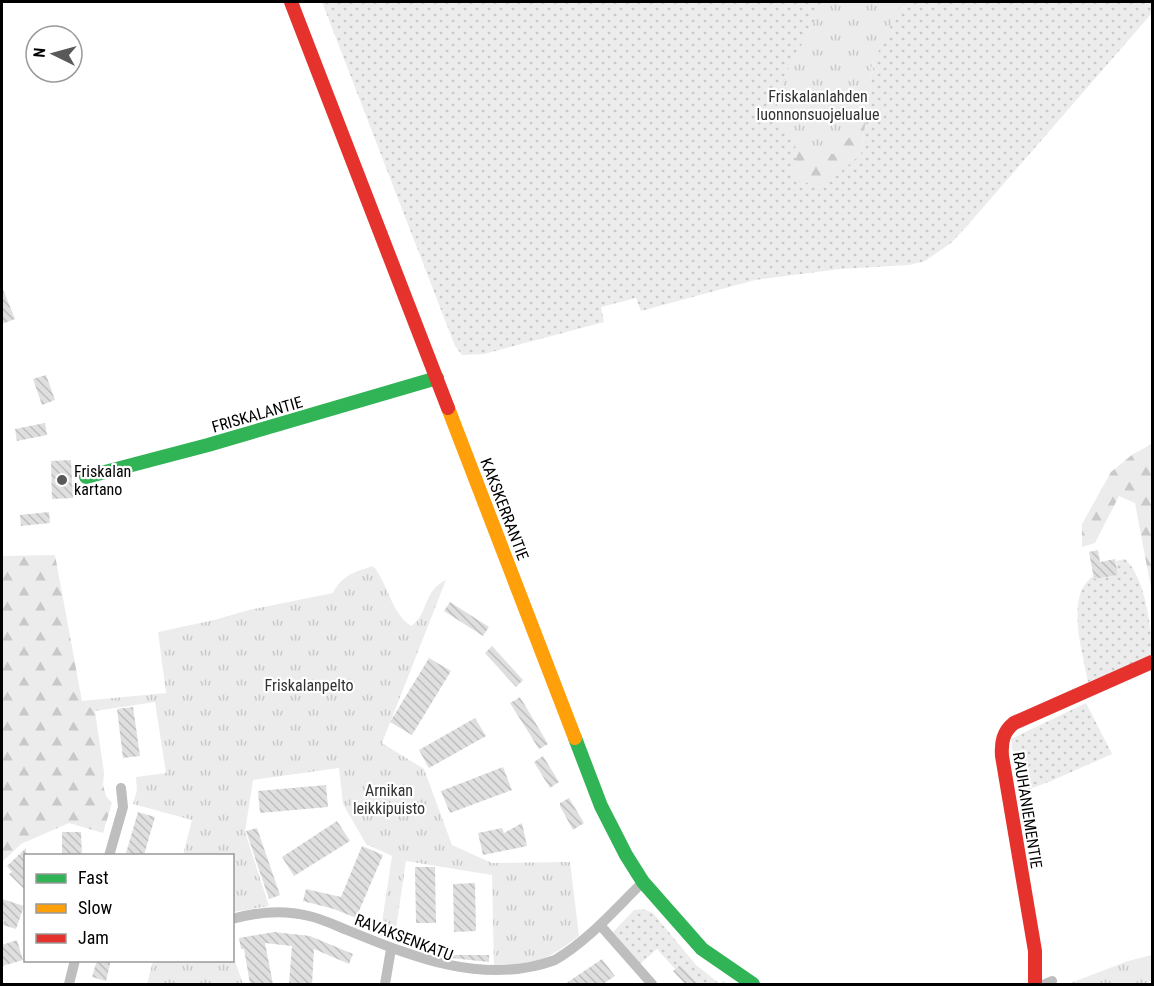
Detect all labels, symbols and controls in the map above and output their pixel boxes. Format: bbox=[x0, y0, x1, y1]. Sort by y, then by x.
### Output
north arrow bbox=[24, 24, 84, 84]
text: N bbox=[30, 47, 49, 58]
park label: Friskalanlahden luonnonsuojelualue bbox=[757, 87, 879, 124]
street label: FRISKALANTIE bbox=[210, 392, 305, 436]
street label: KAKSKERRANTIE bbox=[476, 455, 533, 563]
place label: Friskalan kartano bbox=[74, 462, 131, 499]
marker: Friskalan kartano bbox=[55, 473, 69, 487]
park label: Friskalanpelto bbox=[265, 676, 353, 695]
street label: RAUHANIEMENTIE bbox=[1009, 750, 1046, 870]
park label: Arnikan leikkipuisto bbox=[353, 781, 425, 818]
legend bbox=[24, 854, 234, 962]
text: Fast bbox=[78, 867, 109, 888]
text: Slow bbox=[78, 897, 113, 918]
street label: RAVAKSENKATU bbox=[352, 910, 456, 965]
text: Jam bbox=[78, 927, 109, 948]

